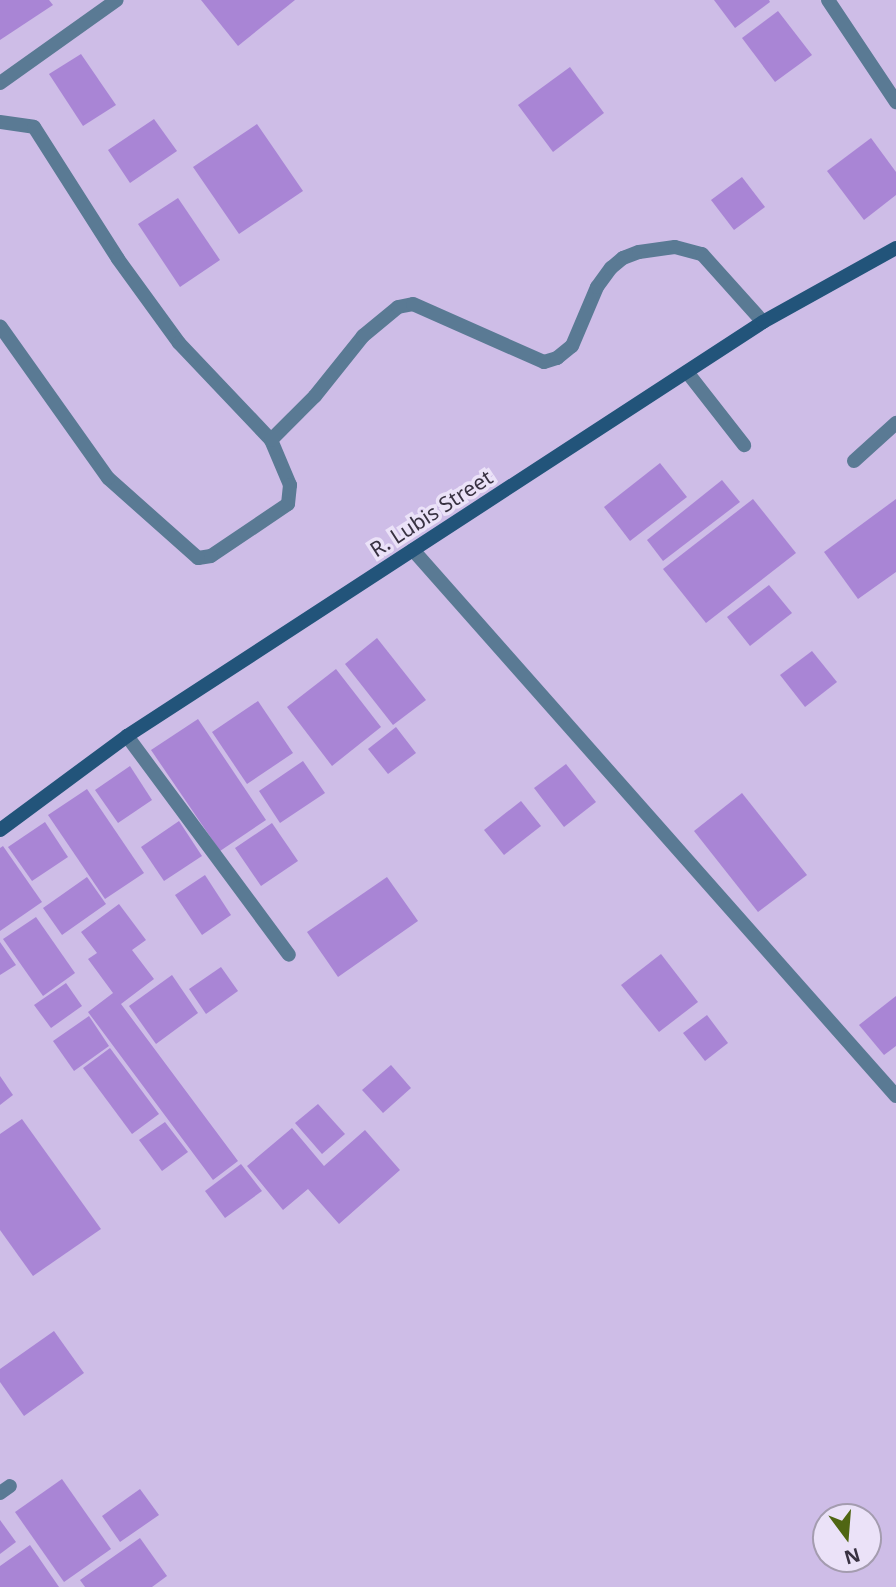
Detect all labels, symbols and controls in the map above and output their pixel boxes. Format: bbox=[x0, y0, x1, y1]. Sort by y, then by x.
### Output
street label: R. Lubis Street bbox=[365, 464, 497, 562]
north arrow bbox=[812, 1503, 882, 1573]
text: N bbox=[841, 1542, 863, 1571]

